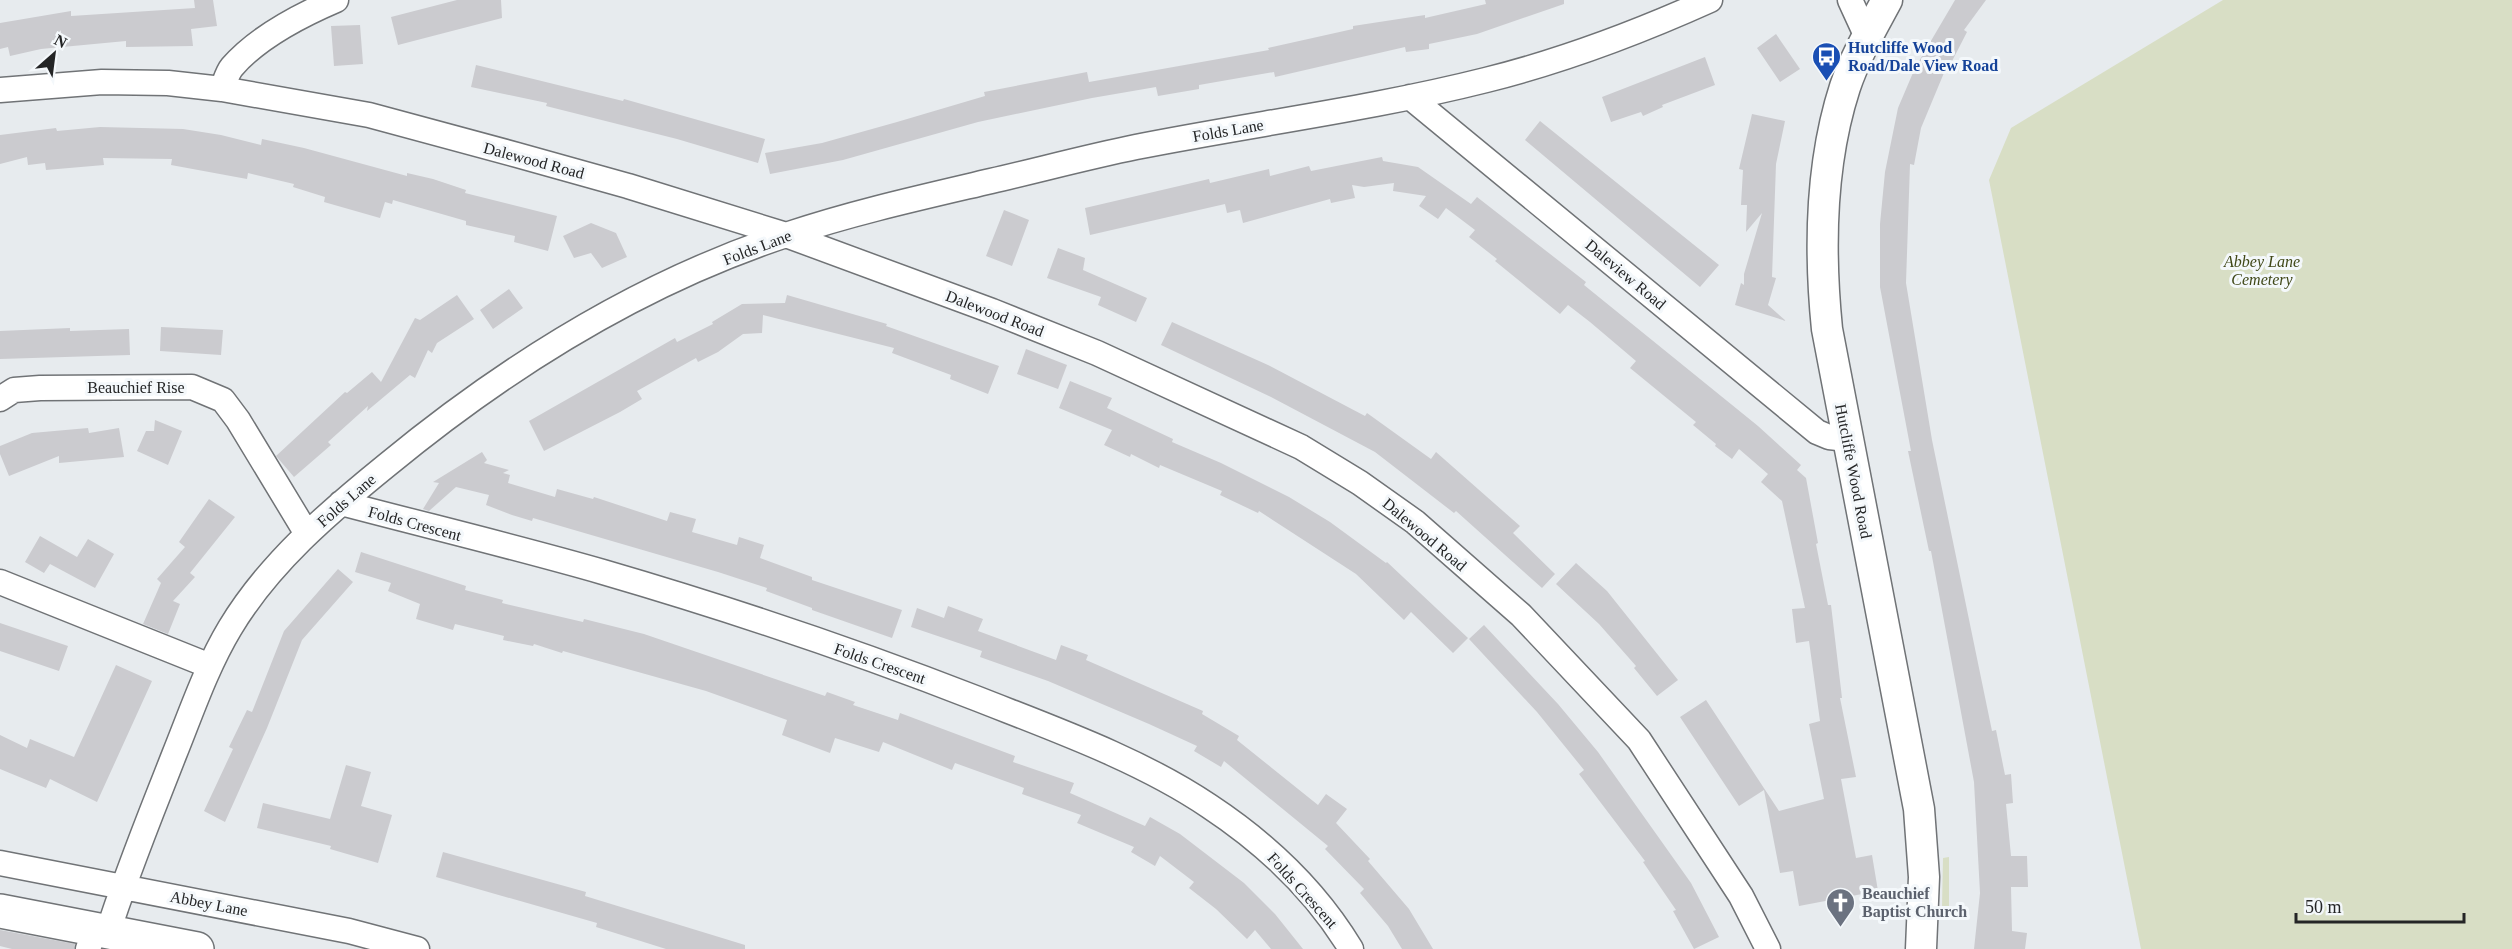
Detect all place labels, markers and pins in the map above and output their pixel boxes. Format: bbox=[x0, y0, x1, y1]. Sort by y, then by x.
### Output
place label: Hutcliffe Wood Road/Dale View Road bbox=[1848, 39, 1998, 74]
bus stop icon: Hutcliffe Wood Road/Dale View Road bbox=[1811, 40, 1843, 82]
place label: Beauchief Baptist Church bbox=[1862, 885, 1967, 921]
church icon: Beauchief Baptist Church bbox=[1825, 886, 1857, 928]

